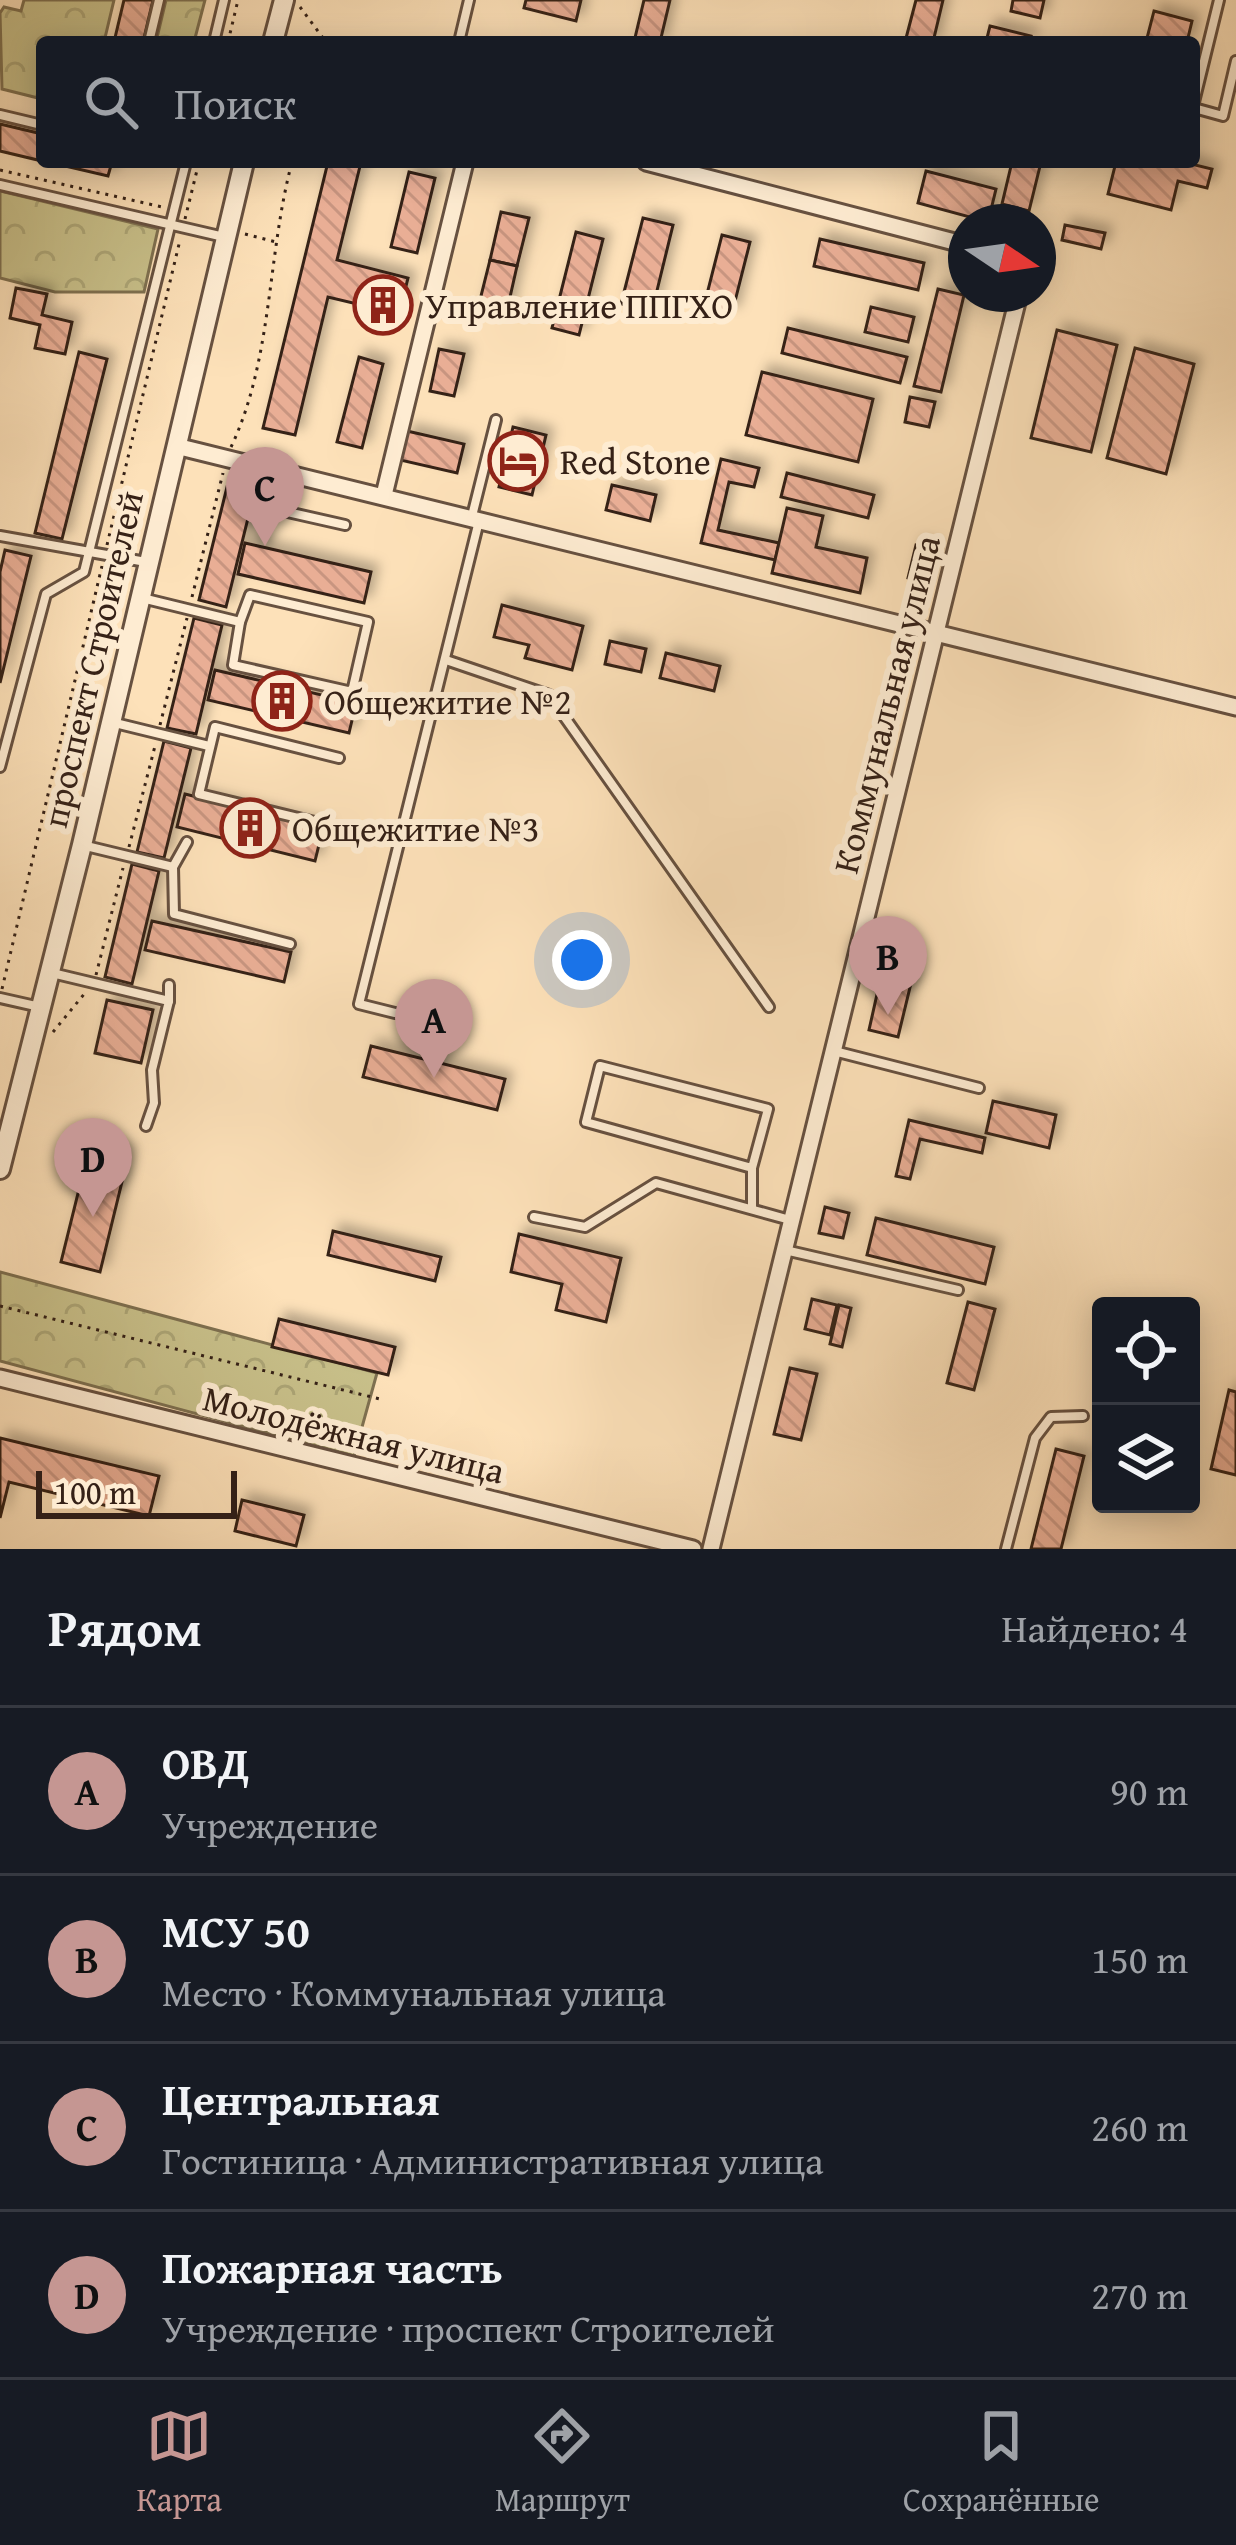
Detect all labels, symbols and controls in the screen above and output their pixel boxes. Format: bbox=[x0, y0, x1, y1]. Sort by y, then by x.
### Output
search box bbox=[36, 36, 1200, 168]
icon: search bbox=[78, 69, 144, 135]
text: Поиск bbox=[174, 70, 296, 135]
north arrow bbox=[948, 204, 1056, 312]
building icon: Управление ППГХО bbox=[352, 274, 414, 336]
place label: Управление ППГХО bbox=[425, 278, 733, 331]
hotel icon: Red Stone bbox=[487, 430, 549, 492]
place label: Red Stone bbox=[560, 434, 711, 487]
pin: C bbox=[226, 447, 304, 546]
street label: проспект Строителей bbox=[27, 485, 156, 832]
street label: Коммунальная улица bbox=[818, 529, 953, 878]
building icon: Общежитие №2 bbox=[251, 670, 313, 732]
place label: Общежитие №2 bbox=[324, 674, 572, 727]
building icon: Общежитие №3 bbox=[219, 797, 281, 859]
place label: Общежитие №3 bbox=[292, 801, 540, 854]
pin: B bbox=[849, 916, 927, 1015]
your location bbox=[552, 930, 612, 990]
pin: A bbox=[395, 979, 473, 1078]
pin: D bbox=[54, 1118, 132, 1217]
map controls bbox=[1092, 1297, 1200, 1513]
button: locate bbox=[1092, 1297, 1200, 1405]
street label: Молодёжная улица bbox=[198, 1370, 510, 1497]
button: layers bbox=[1092, 1405, 1200, 1513]
scale bar bbox=[36, 1465, 237, 1518]
text: 100 m bbox=[54, 1468, 136, 1516]
text: Рядом bbox=[48, 1590, 202, 1665]
text: Найдено: 4 bbox=[1001, 1599, 1188, 1656]
text: ОВД bbox=[162, 1730, 250, 1795]
text: A bbox=[75, 1762, 99, 1819]
text: 90 m bbox=[1110, 1762, 1188, 1819]
text: Учреждение bbox=[162, 1795, 378, 1852]
text: МСУ 50 bbox=[162, 1898, 310, 1963]
text: B bbox=[75, 1930, 99, 1987]
text: 150 m bbox=[1091, 1930, 1188, 1987]
text: Место · Коммунальная улица bbox=[162, 1963, 666, 2020]
text: Центральная bbox=[162, 2066, 440, 2131]
text: C bbox=[76, 2098, 98, 2155]
text: 260 m bbox=[1091, 2098, 1188, 2155]
text: Гостиница · Административная улица bbox=[162, 2131, 824, 2188]
text: Пожарная часть bbox=[162, 2234, 503, 2299]
text: D bbox=[74, 2266, 100, 2323]
text: 270 m bbox=[1091, 2266, 1188, 2323]
text: Учреждение · проспект Строителей bbox=[162, 2299, 774, 2356]
tab: Карта bbox=[137, 2403, 222, 2523]
tab: Маршрут bbox=[495, 2403, 630, 2523]
tab: Сохранённые bbox=[903, 2403, 1100, 2523]

